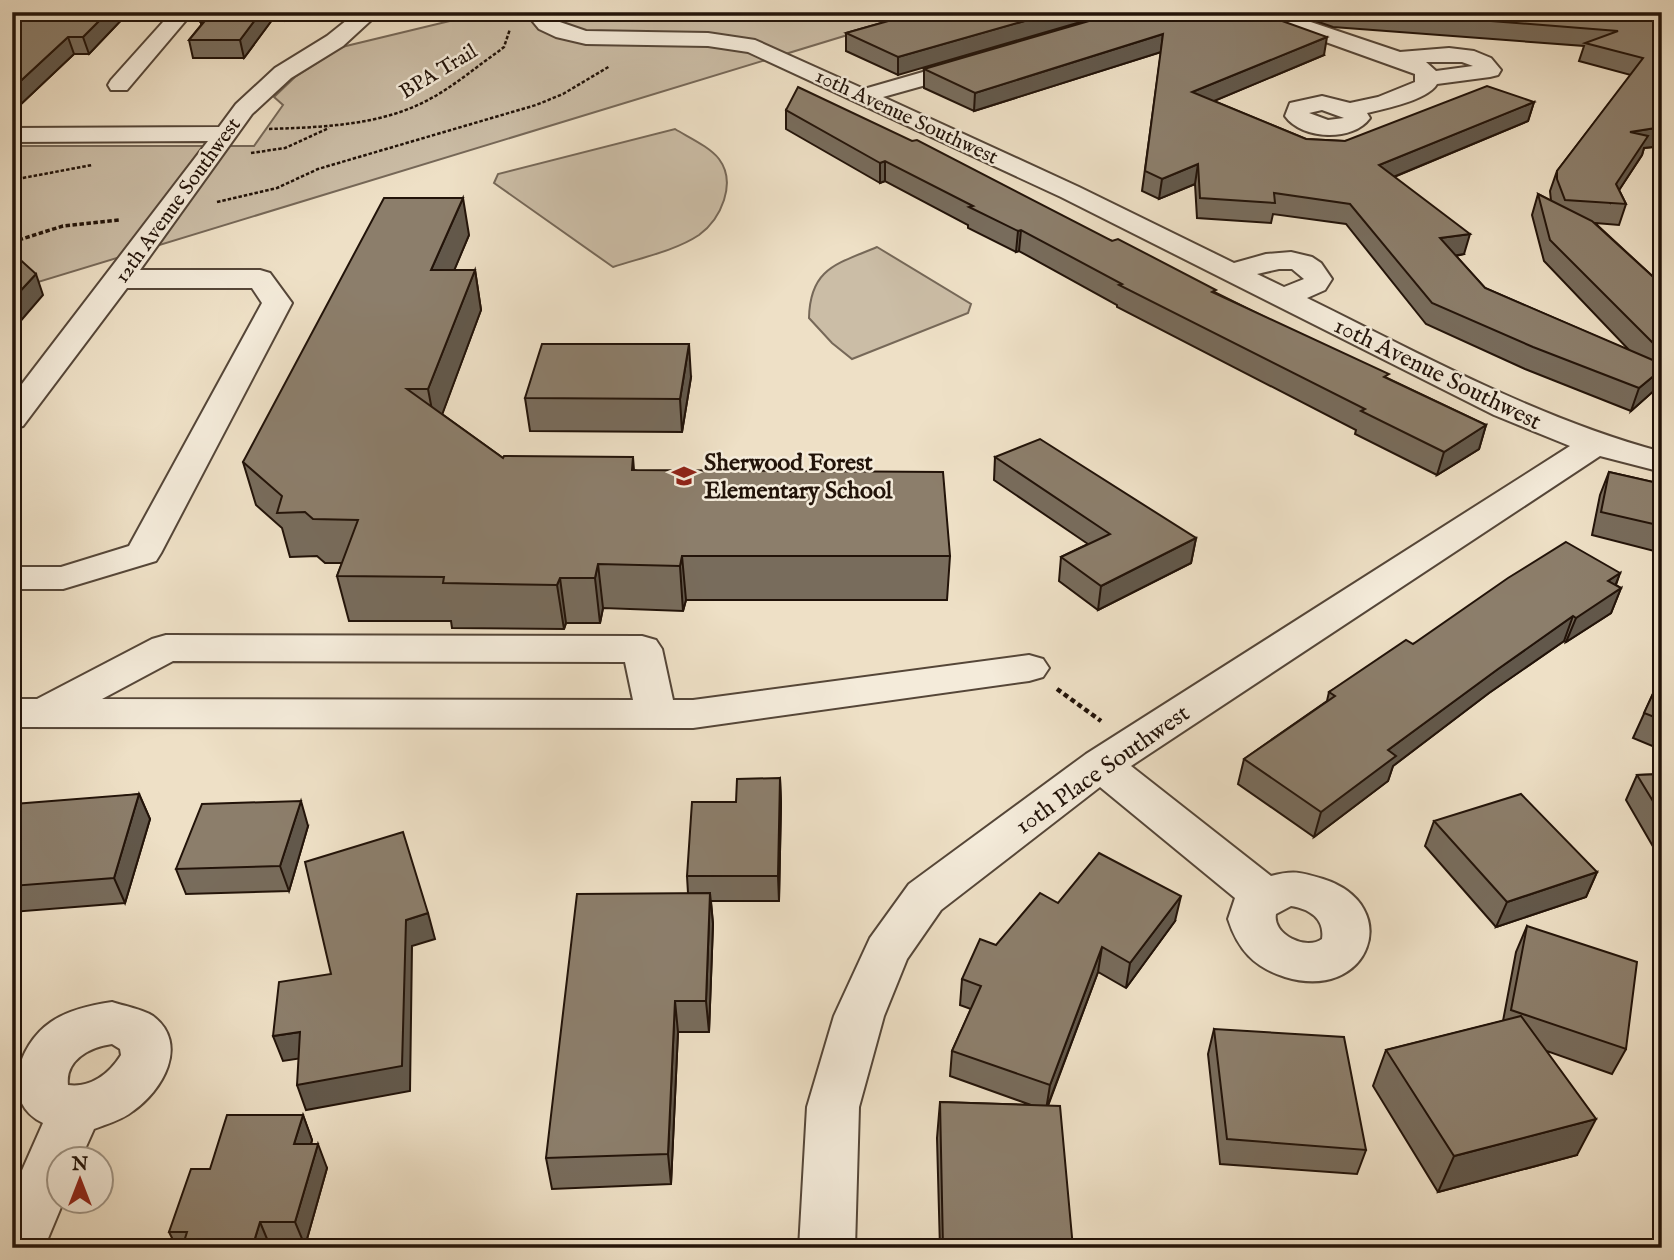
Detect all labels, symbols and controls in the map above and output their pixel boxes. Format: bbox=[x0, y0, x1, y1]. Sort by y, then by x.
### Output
street label: BPA Trail bbox=[395, 38, 483, 106]
street label: 10th Avenue Southwest bbox=[811, 63, 1002, 172]
street label: 12th Avenue Southwest bbox=[109, 113, 247, 289]
street label: 10th Avenue Southwest bbox=[1329, 311, 1546, 438]
place label: Sherwood Forest Elementary School bbox=[704, 448, 893, 507]
school or university icon: Sherwood Forest Elementary School bbox=[670, 462, 698, 490]
street label: 10th Place Southwest bbox=[1010, 699, 1196, 842]
north arrow bbox=[46, 1144, 116, 1214]
text: N bbox=[71, 1153, 89, 1177]

